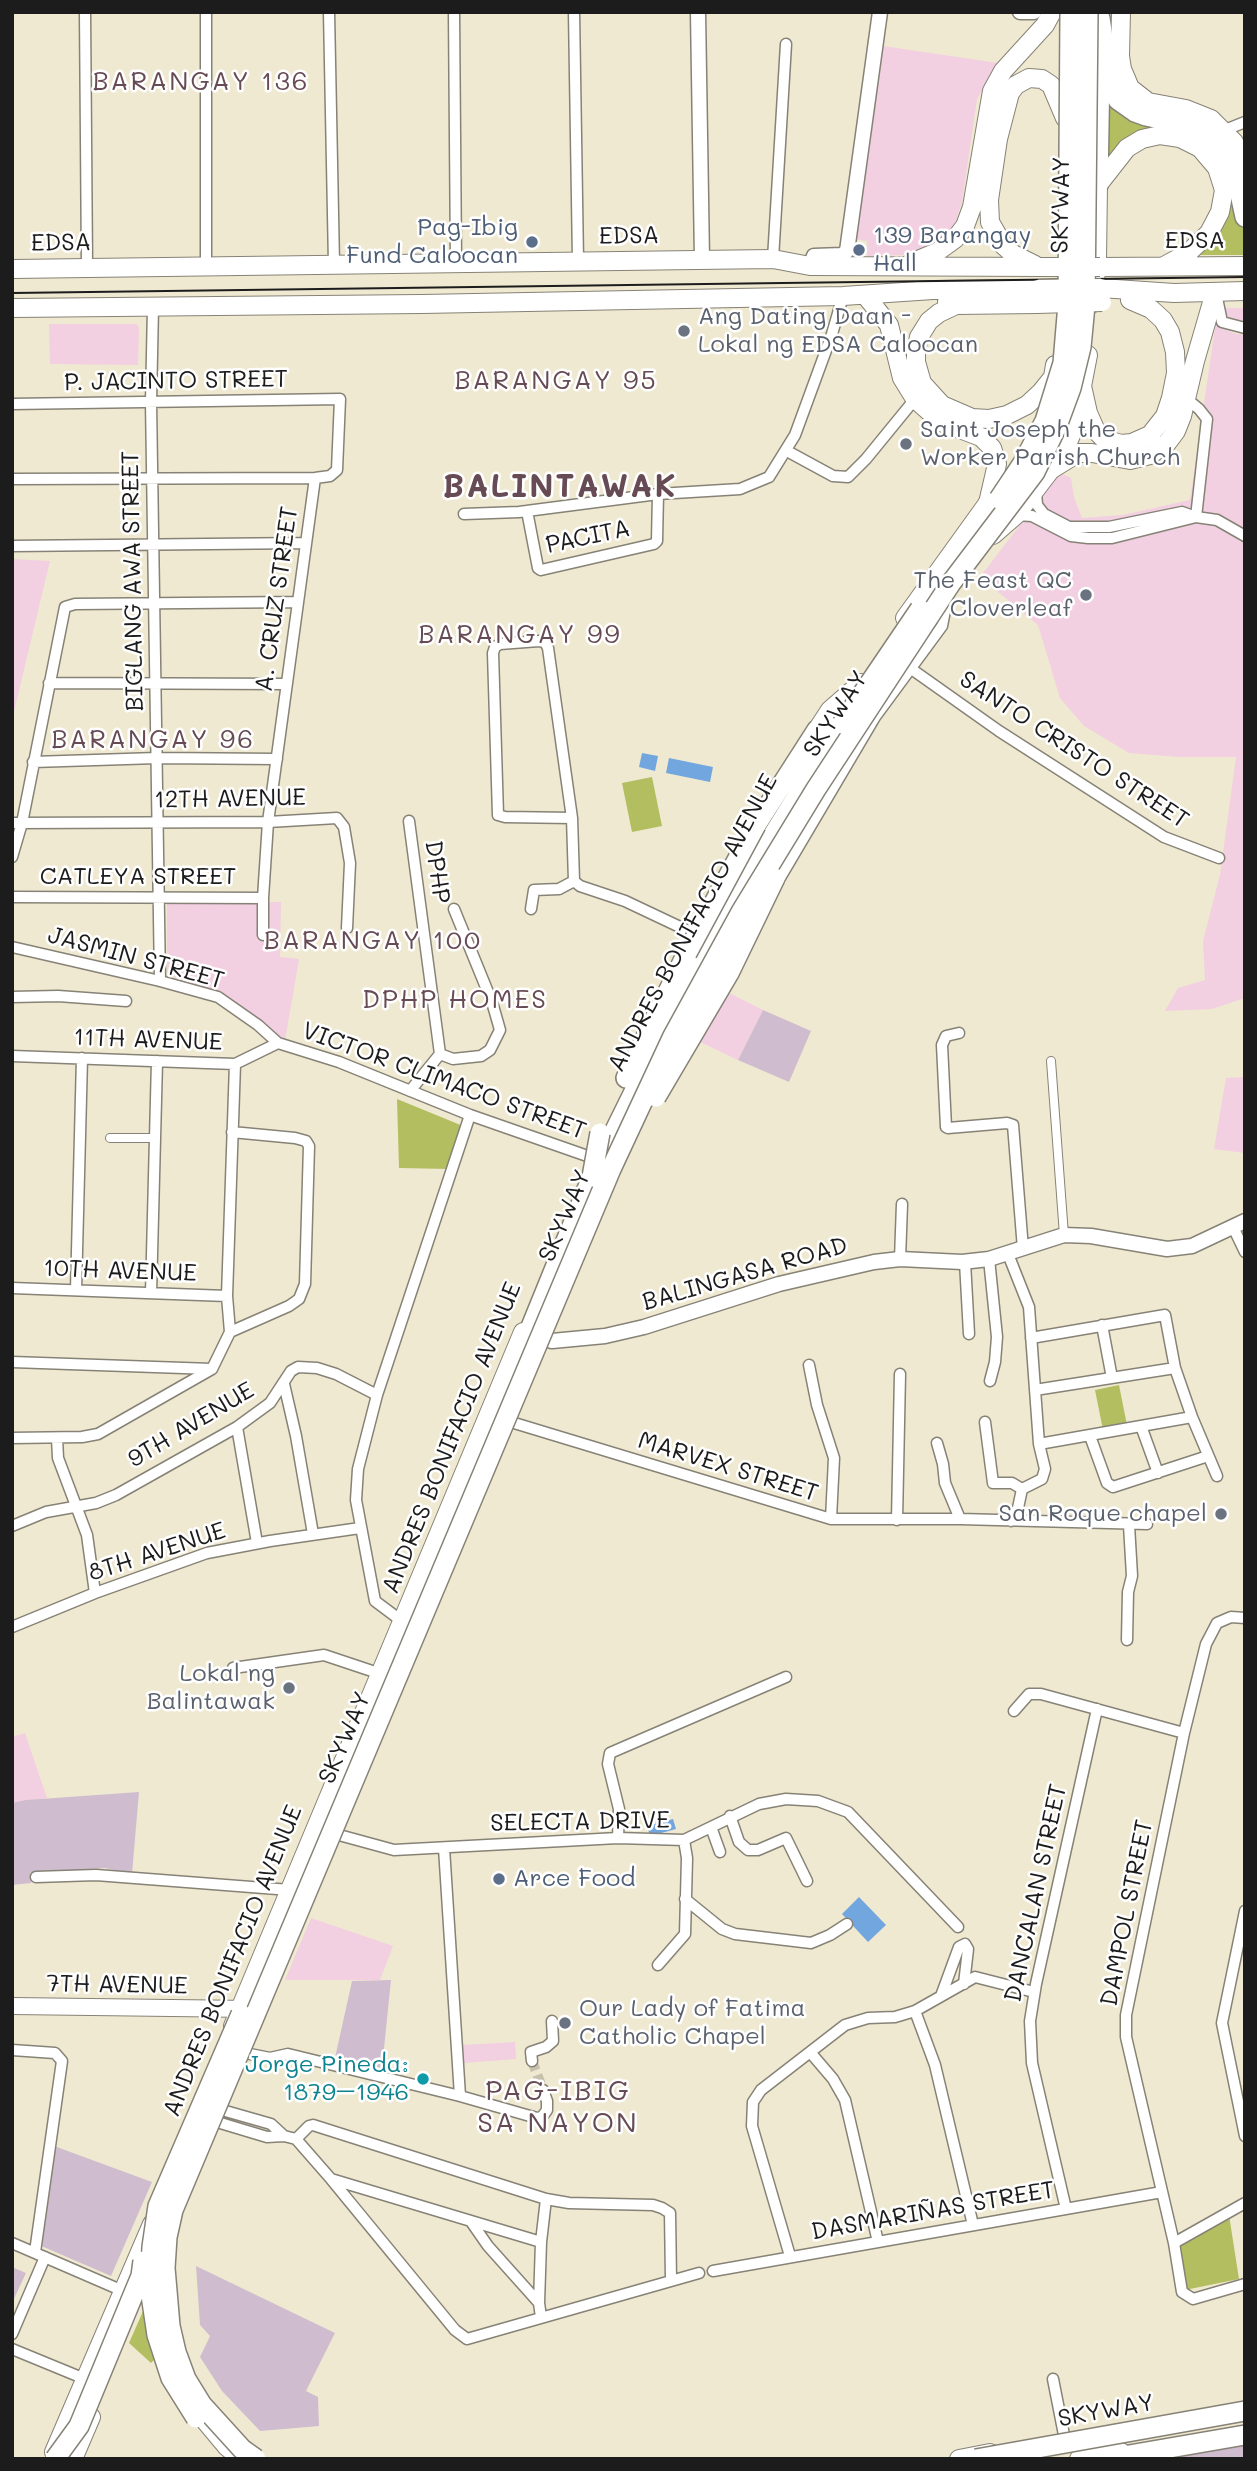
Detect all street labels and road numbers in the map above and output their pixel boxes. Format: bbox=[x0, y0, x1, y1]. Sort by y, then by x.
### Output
street label: SKYWAY bbox=[1046, 156, 1076, 254]
street label: EDSA bbox=[599, 221, 659, 251]
street label: EDSA bbox=[1165, 227, 1225, 255]
street label: EDSA bbox=[31, 228, 91, 258]
street label: P. JACINTO STREET bbox=[64, 365, 288, 397]
street label: BIGLANG AWA STREET bbox=[116, 450, 150, 712]
street label: A. CRUZ STREET bbox=[250, 504, 304, 694]
street label: PACITA bbox=[543, 514, 633, 560]
street label: SKYWAY bbox=[797, 665, 875, 763]
street label: SANTO CRISTO STREET bbox=[954, 665, 1194, 835]
street label: ANDRES BONIFACIO AVENUE bbox=[602, 769, 784, 1077]
street label: 12TH AVENUE bbox=[154, 783, 306, 815]
street label: DPHP bbox=[418, 839, 456, 905]
street label: CATLEYA STREET bbox=[40, 863, 236, 891]
street label: JASMIN STREET bbox=[45, 921, 227, 995]
street label: VICTOR CLIMACO STREET bbox=[298, 1016, 590, 1146]
street label: 11TH AVENUE bbox=[73, 1023, 223, 1057]
street label: SKYWAY bbox=[533, 1166, 597, 1266]
street label: BALINGASA ROAD bbox=[639, 1231, 851, 1317]
street label: 10TH AVENUE bbox=[43, 1254, 197, 1288]
street label: ANDRES BONIFACIO AVENUE bbox=[376, 1278, 528, 1598]
street label: 9TH AVENUE bbox=[123, 1376, 259, 1474]
street label: MARVEX STREET bbox=[634, 1426, 822, 1508]
street label: 8TH AVENUE bbox=[85, 1516, 229, 1588]
street label: SKYWAY bbox=[313, 1688, 377, 1788]
street label: DANCALAN STREET bbox=[999, 1781, 1073, 2005]
street label: ANDRES BONIFACIO AVENUE bbox=[157, 1801, 309, 2121]
street label: SELECTA DRIVE bbox=[490, 1806, 670, 1838]
street label: DAMPOL STREET bbox=[1095, 1817, 1159, 2009]
street label: 7TH AVENUE bbox=[46, 1969, 188, 2001]
street label: DASMARIÑAS STREET bbox=[809, 2175, 1057, 2247]
street label: SKYWAY bbox=[1056, 2388, 1156, 2434]

